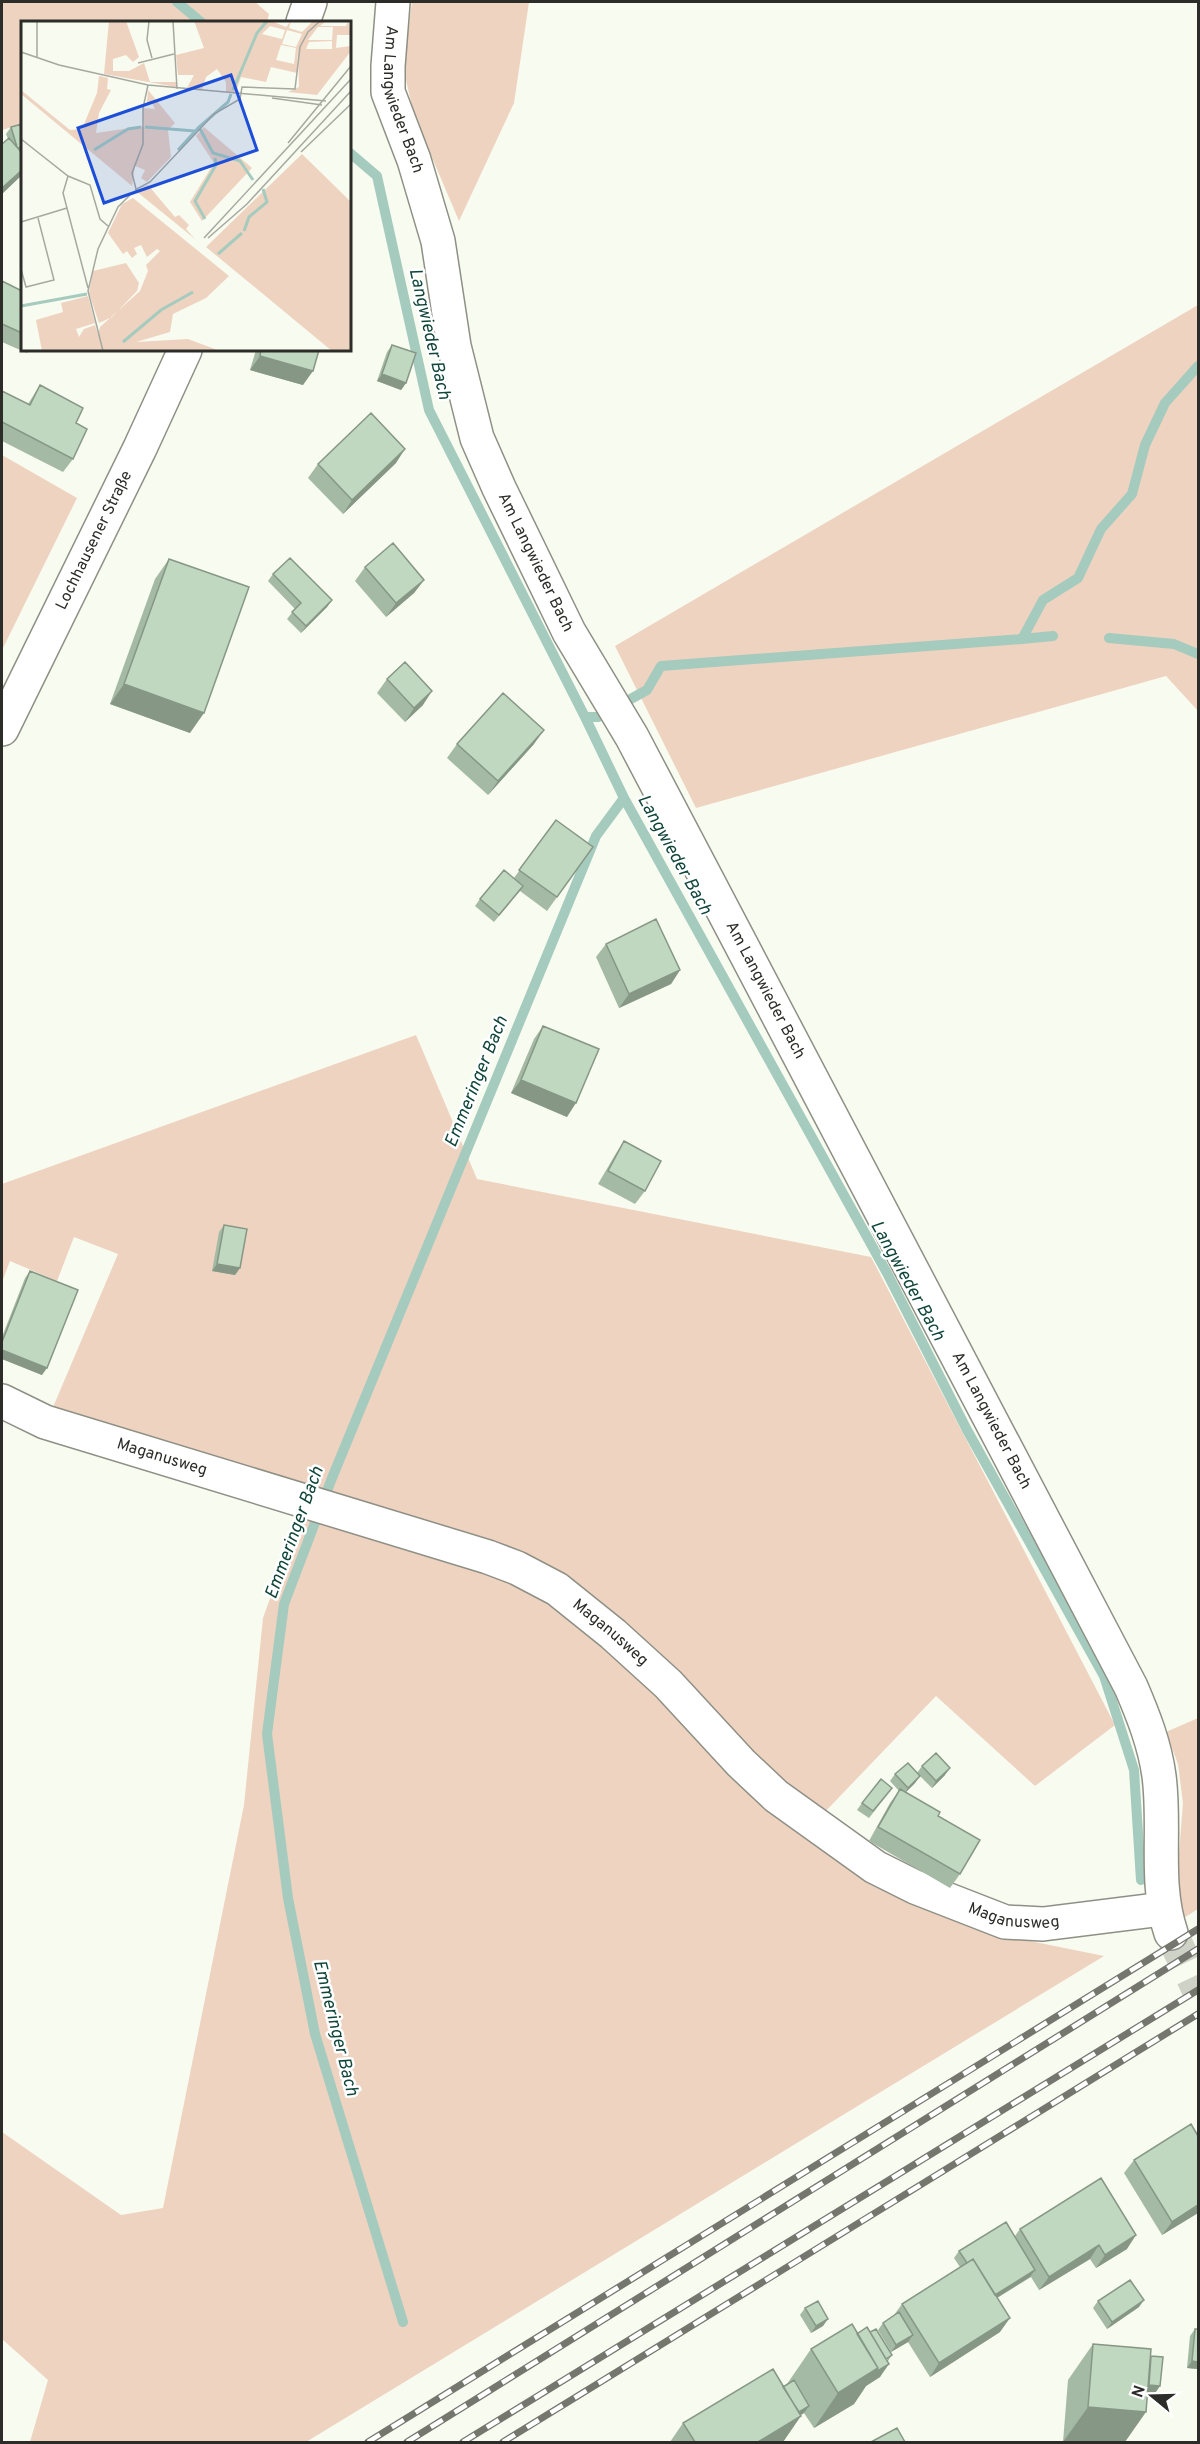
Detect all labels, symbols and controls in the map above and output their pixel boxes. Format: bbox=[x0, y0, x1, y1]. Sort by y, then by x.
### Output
inset map bbox=[21, 21, 351, 351]
street label: Am Langwieder Bach bbox=[378, 25, 427, 176]
water label: Langwieder Bach bbox=[403, 266, 455, 402]
street label: Lochhausener Straße bbox=[52, 468, 137, 613]
street label: Am Langwieder Bach bbox=[493, 490, 578, 635]
water label: Langwieder Bach bbox=[631, 791, 717, 919]
street label: Am Langwieder Bach bbox=[721, 918, 809, 1063]
water label: Emmeringer Bach bbox=[440, 1013, 514, 1151]
water label: Langwieder Bach bbox=[864, 1217, 950, 1345]
street label: Am Langwieder Bach bbox=[947, 1349, 1035, 1493]
street label: Maganusweg bbox=[114, 1434, 209, 1481]
water label: Emmeringer Bach bbox=[260, 1463, 330, 1602]
street label: Maganusweg bbox=[568, 1595, 652, 1671]
street label: Maganusweg bbox=[965, 1899, 1061, 1934]
water label: Emmeringer Bach bbox=[307, 1958, 363, 2099]
north arrow bbox=[1122, 2366, 1182, 2426]
text: N bbox=[1128, 2383, 1151, 2400]

